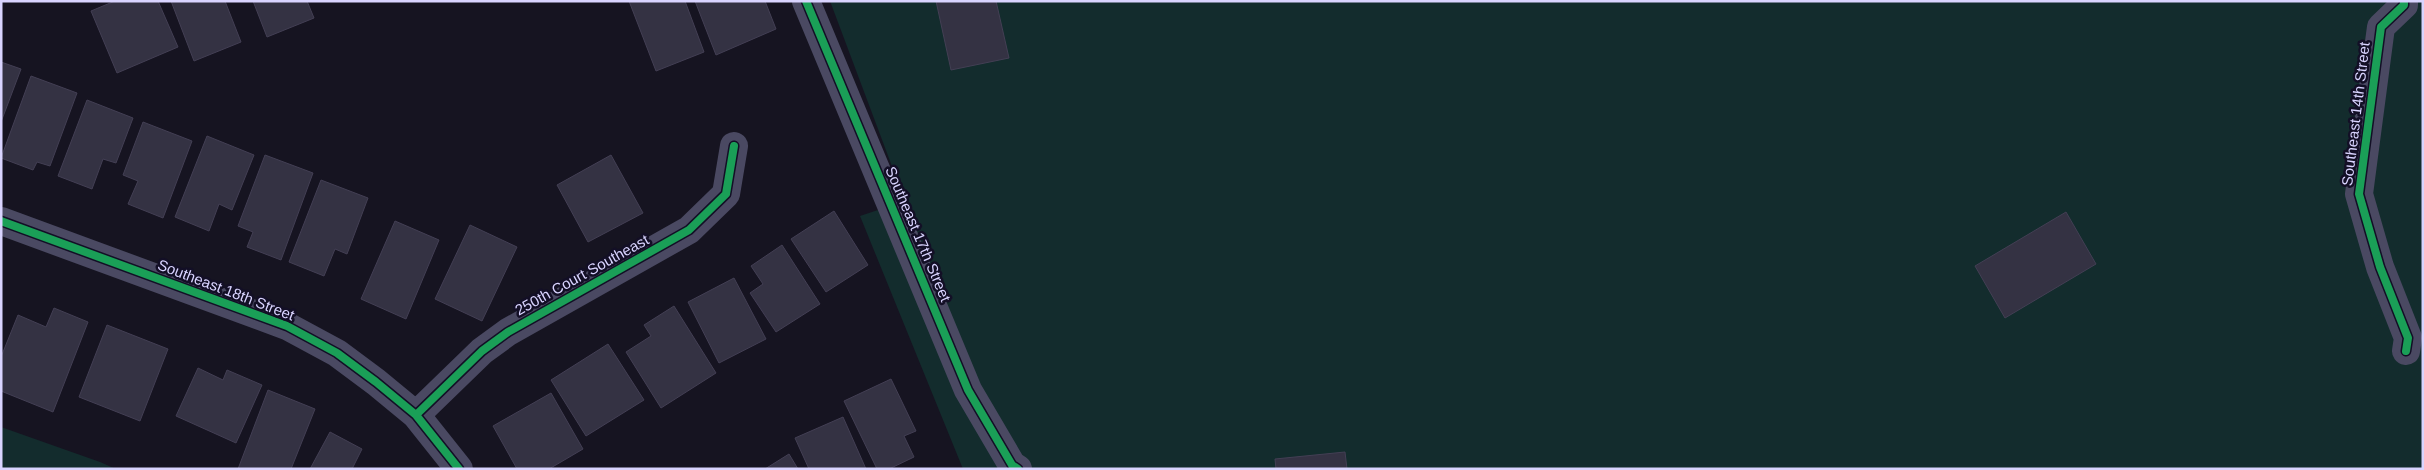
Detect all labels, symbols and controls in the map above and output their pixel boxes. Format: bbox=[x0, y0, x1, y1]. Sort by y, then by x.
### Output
street label: Southeast 14th Street bbox=[2338, 40, 2373, 187]
street label: Southeast 17th Street bbox=[882, 164, 955, 305]
street label: 250th Court Southeast bbox=[512, 230, 652, 318]
street label: Southeast 18th Street bbox=[155, 256, 298, 324]

